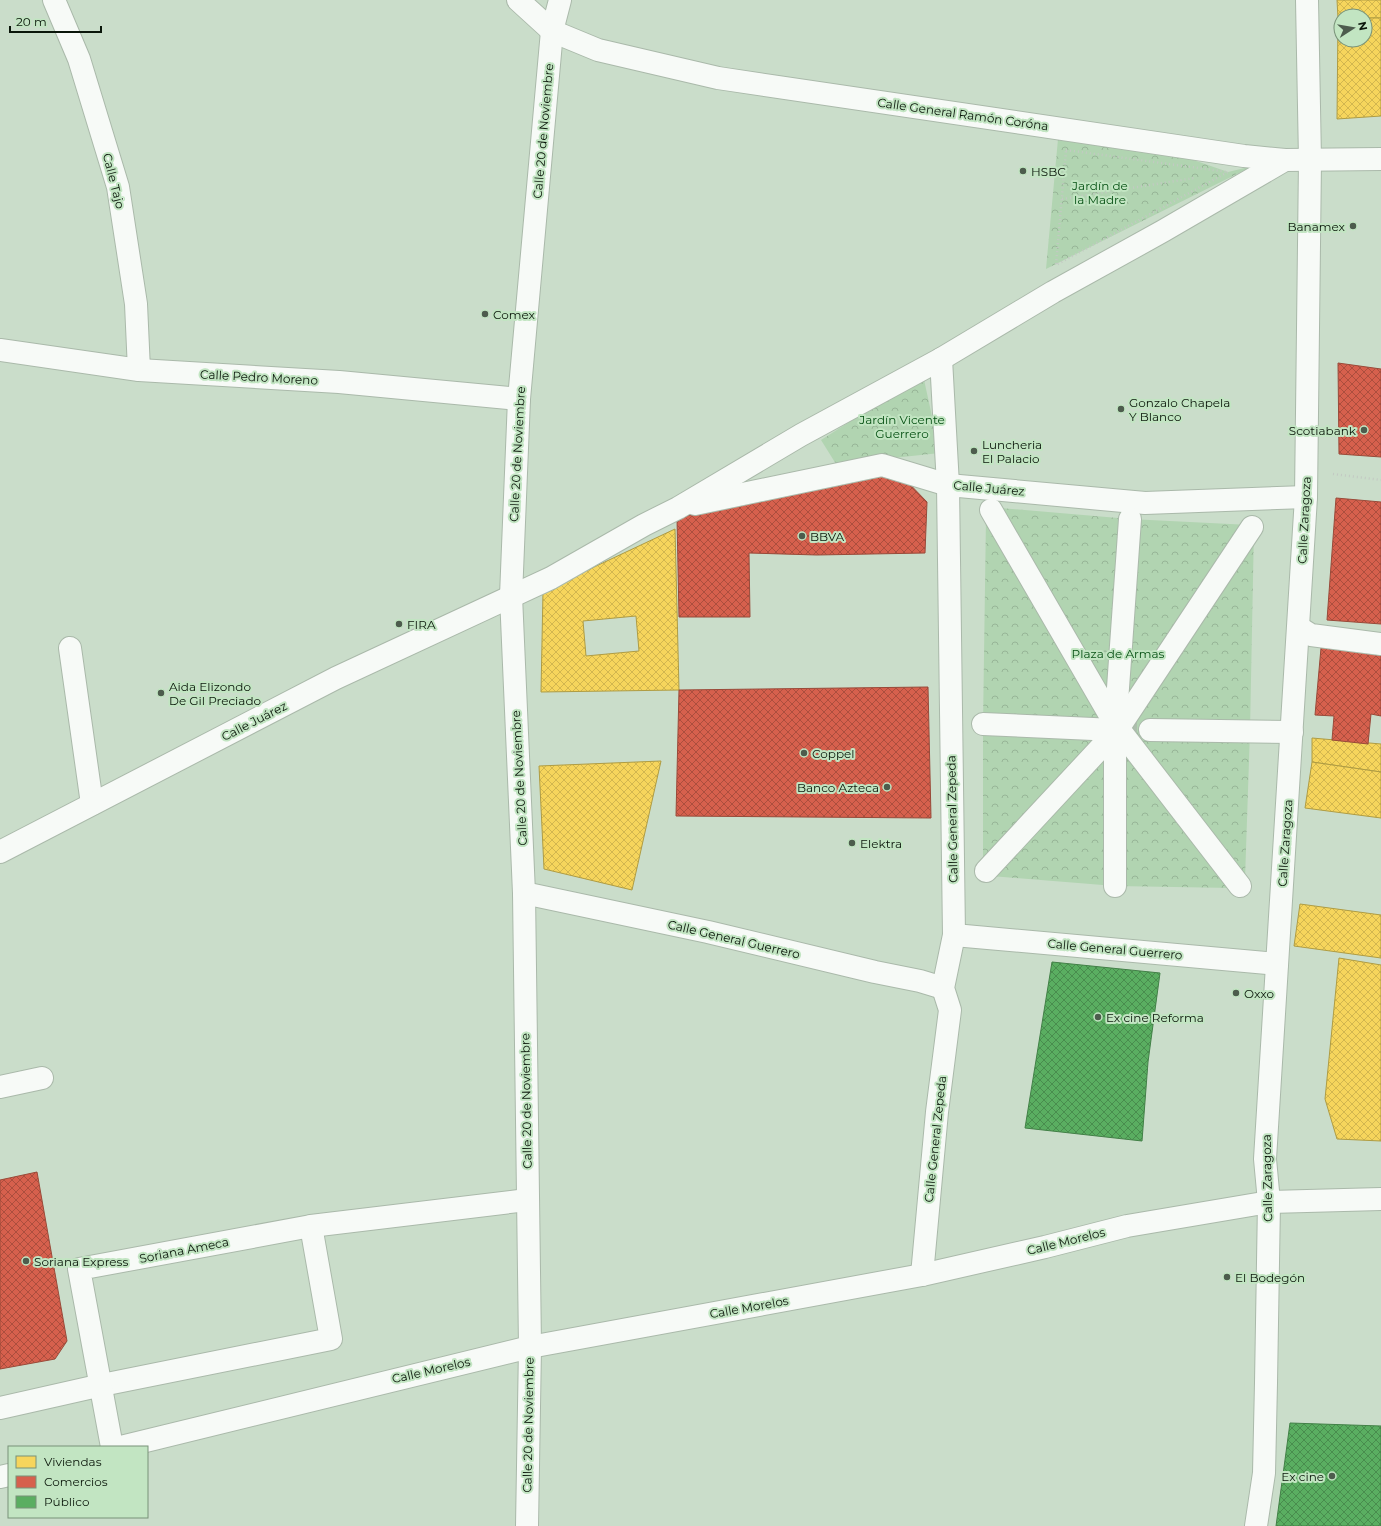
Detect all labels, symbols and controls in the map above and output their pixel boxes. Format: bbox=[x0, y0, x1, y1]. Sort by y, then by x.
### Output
scale bar bbox=[10, 8, 101, 34]
north arrow bbox=[1333, 8, 1373, 48]
text: 20 m bbox=[16, 14, 47, 29]
text: N bbox=[1355, 20, 1371, 32]
street label: Calle 20 de Noviembre bbox=[530, 63, 556, 199]
street label: Calle General Ramón Coróna bbox=[877, 95, 1049, 133]
street label: Calle Tajo bbox=[100, 152, 128, 210]
place label: HSBC bbox=[1031, 164, 1066, 179]
marker: HSBC bbox=[1018, 166, 1028, 176]
park label: Jardín de la Madre bbox=[1071, 178, 1128, 207]
place label: Banamex bbox=[1287, 219, 1346, 234]
marker: Banamex bbox=[1348, 221, 1358, 231]
place label: Comex bbox=[493, 307, 536, 322]
marker: Comex bbox=[480, 309, 490, 319]
street label: Calle Pedro Moreno bbox=[200, 366, 318, 388]
street label: Calle 20 de Noviembre bbox=[506, 386, 528, 522]
place label: Gonzalo Chapela Y Blanco bbox=[1129, 395, 1230, 424]
marker: Gonzalo Chapela Y Blanco bbox=[1116, 404, 1126, 414]
park label: Jardín Vicente Guerrero bbox=[858, 412, 945, 441]
place label: Scotiabank bbox=[1289, 423, 1357, 438]
marker: Scotiabank bbox=[1359, 425, 1369, 435]
place label: Luncheria El Palacio bbox=[982, 437, 1042, 466]
marker: Luncheria El Palacio bbox=[969, 446, 979, 456]
street label: Calle Zaragoza bbox=[1294, 476, 1314, 564]
street label: Calle Juárez bbox=[953, 477, 1025, 499]
place label: BBVA bbox=[810, 529, 845, 544]
marker: BBVA bbox=[797, 531, 807, 541]
place label: FIRA bbox=[407, 617, 436, 632]
marker: FIRA bbox=[394, 619, 404, 629]
park label: Plaza de Armas bbox=[1072, 646, 1165, 661]
place label: Aida Elizondo De Gil Preciado bbox=[169, 679, 261, 708]
marker: Aida Elizondo De Gil Preciado bbox=[156, 688, 166, 698]
street label: Calle Juárez bbox=[219, 698, 289, 744]
street label: Calle 20 de Noviembre bbox=[508, 710, 530, 846]
place label: Coppel bbox=[812, 746, 855, 761]
marker: Coppel bbox=[799, 748, 809, 758]
street label: Calle General Zepeda bbox=[943, 755, 961, 883]
place label: Banco Azteca bbox=[797, 780, 879, 795]
marker: Banco Azteca bbox=[882, 782, 892, 792]
street label: Calle Zaragoza bbox=[1274, 799, 1296, 887]
place label: Elektra bbox=[860, 836, 902, 851]
marker: Elektra bbox=[847, 838, 857, 848]
street label: Calle General Guerrero bbox=[666, 916, 802, 962]
street label: Calle General Guerrero bbox=[1047, 936, 1183, 962]
place label: Oxxo bbox=[1244, 986, 1274, 1001]
marker: Oxxo bbox=[1231, 988, 1241, 998]
place label: Ex cine Reforma bbox=[1106, 1010, 1204, 1025]
marker: Ex cine Reforma bbox=[1093, 1012, 1103, 1022]
street label: Calle 20 de Noviembre bbox=[517, 1033, 535, 1169]
street label: Calle General Zepeda bbox=[921, 1075, 949, 1203]
street label: Calle Zaragoza bbox=[1259, 1134, 1275, 1222]
street label: Calle Morelos bbox=[1025, 1224, 1107, 1258]
street label: Soriana Ameca bbox=[138, 1234, 230, 1266]
place label: Soriana Express bbox=[34, 1254, 128, 1269]
marker: Soriana Express bbox=[21, 1256, 31, 1266]
place label: El Bodegón bbox=[1235, 1270, 1305, 1285]
marker: El Bodegón bbox=[1222, 1272, 1232, 1282]
street label: Calle Morelos bbox=[708, 1293, 790, 1321]
street label: Calle Morelos bbox=[390, 1354, 472, 1386]
street label: Calle 20 de Noviembre bbox=[519, 1357, 537, 1493]
legend bbox=[8, 1446, 148, 1518]
text: Viviendas bbox=[44, 1454, 102, 1469]
place label: Ex cine bbox=[1281, 1469, 1324, 1484]
marker: Ex cine bbox=[1327, 1471, 1337, 1481]
text: Comercios bbox=[44, 1474, 108, 1489]
text: Público bbox=[44, 1494, 89, 1509]

